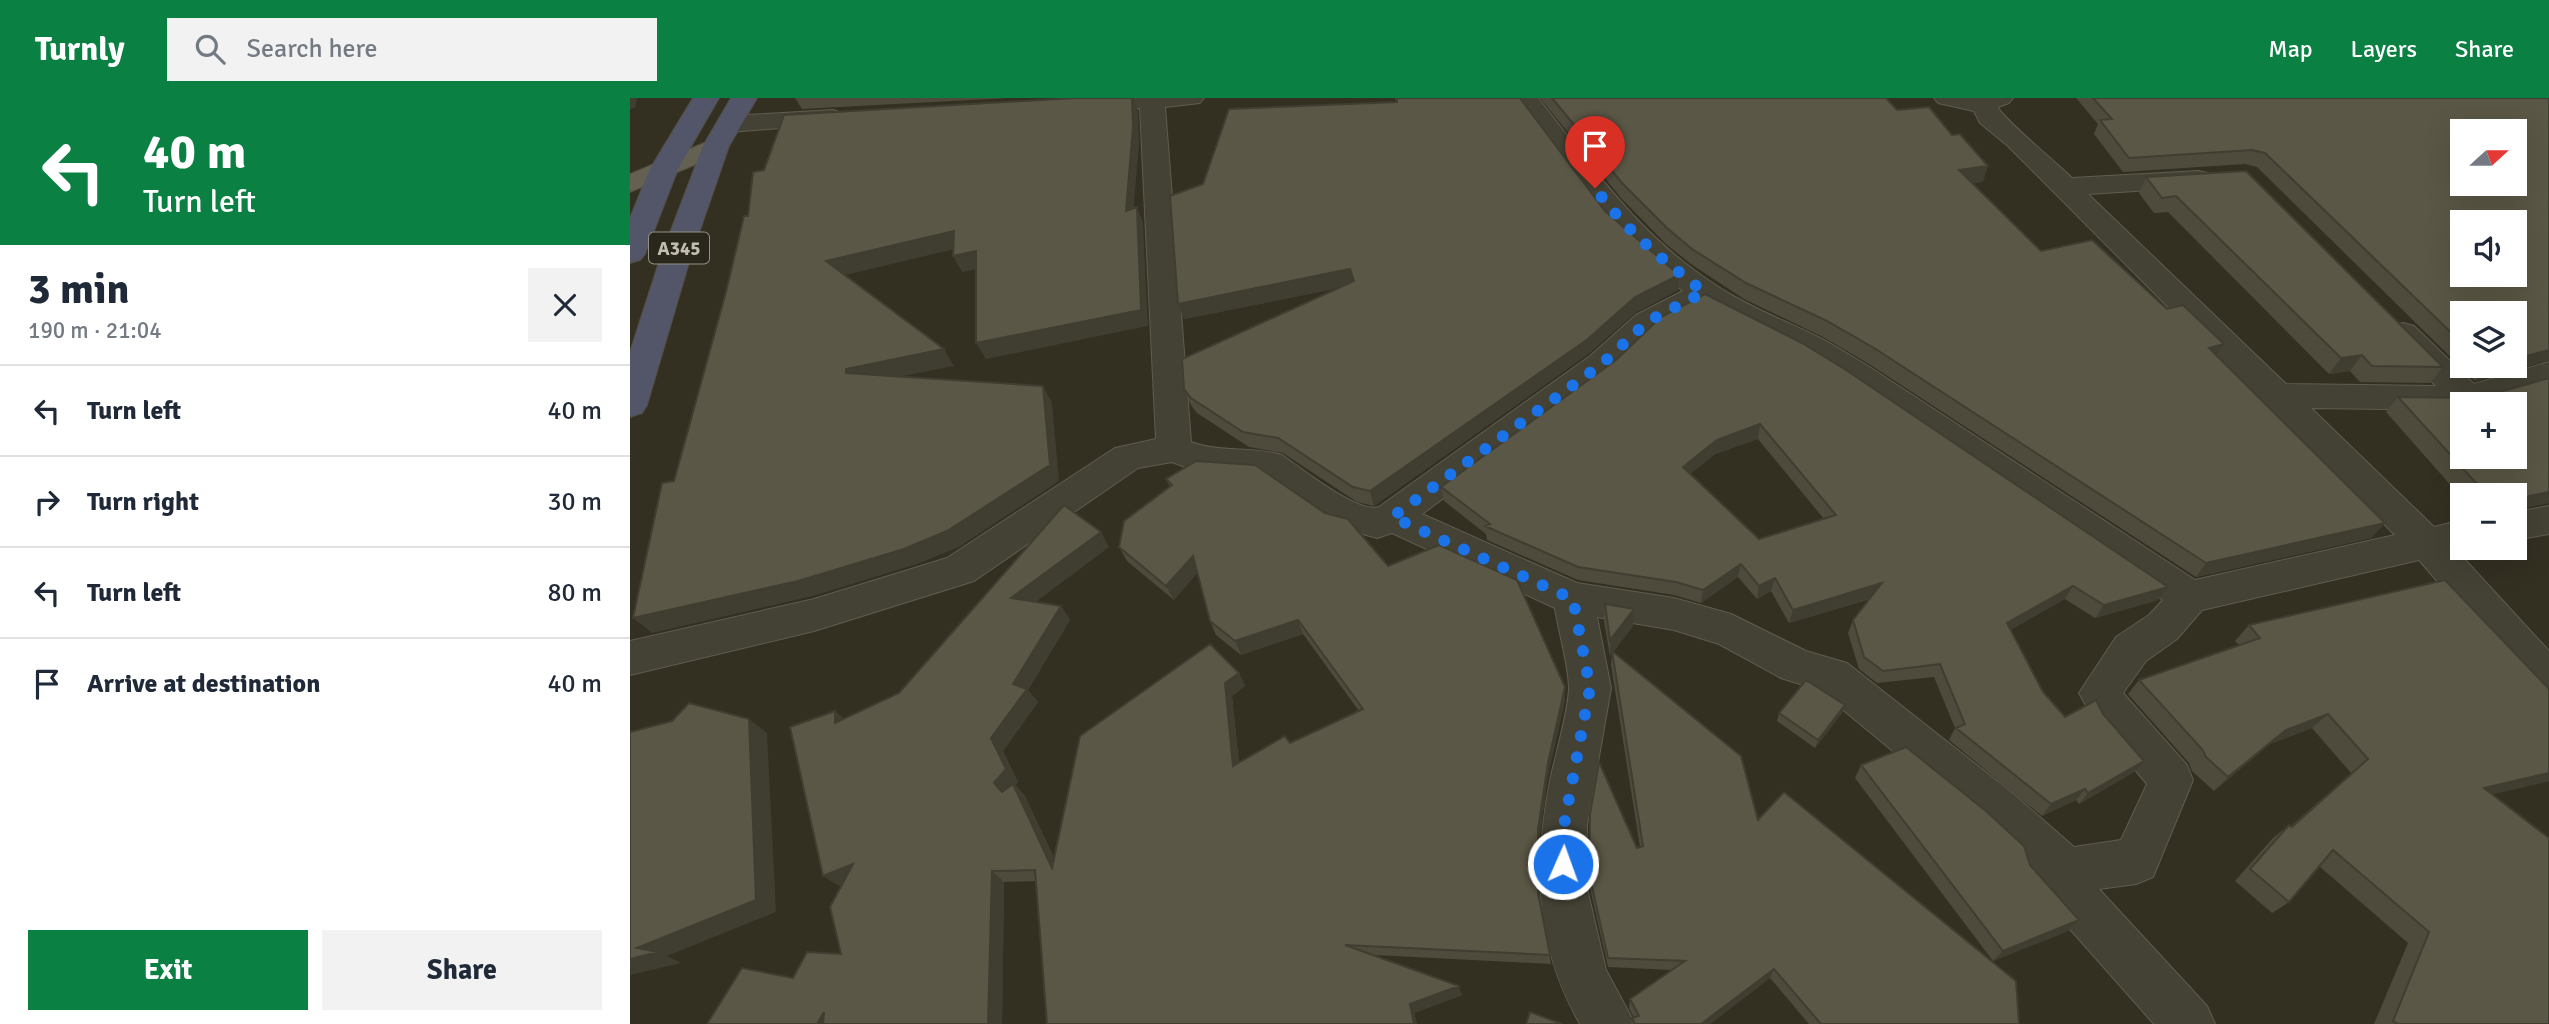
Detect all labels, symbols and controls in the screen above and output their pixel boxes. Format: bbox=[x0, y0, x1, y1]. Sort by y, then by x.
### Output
search box bbox=[167, 18, 657, 81]
text: Turnly bbox=[35, 29, 125, 70]
icon: search bbox=[191, 30, 229, 68]
text: Search here bbox=[247, 33, 378, 65]
text: Map bbox=[2268, 34, 2313, 64]
text: Layers bbox=[2351, 34, 2417, 64]
text: Share bbox=[2455, 34, 2514, 64]
pin bbox=[1565, 116, 1625, 188]
north arrow bbox=[2450, 119, 2527, 196]
map controls bbox=[2450, 119, 2527, 560]
text: 40 m bbox=[143, 122, 246, 182]
icon: left bbox=[28, 126, 119, 217]
icon: arrive bbox=[1576, 127, 1614, 165]
text: Turn left bbox=[143, 182, 256, 221]
button: sound bbox=[2450, 210, 2527, 287]
road number: A345 bbox=[649, 232, 709, 264]
text: 3 min bbox=[28, 264, 129, 315]
button: close bbox=[528, 268, 602, 342]
button: layers bbox=[2450, 301, 2527, 378]
text: 190 m · 21:04 bbox=[28, 316, 162, 345]
icon: left bbox=[28, 392, 66, 430]
button: + bbox=[2450, 392, 2527, 469]
text: Turn left bbox=[87, 395, 181, 427]
text: 40 m bbox=[547, 395, 602, 427]
icon: right bbox=[28, 483, 66, 521]
button: − bbox=[2450, 483, 2527, 560]
text: Turn right bbox=[87, 486, 199, 518]
text: 30 m bbox=[547, 486, 602, 518]
icon: left bbox=[28, 574, 66, 612]
text: Turn left bbox=[87, 577, 181, 609]
text: 80 m bbox=[547, 577, 602, 609]
icon: arrive bbox=[28, 665, 66, 703]
text: Arrive at destination bbox=[87, 668, 320, 700]
text: 40 m bbox=[547, 668, 602, 700]
position arrow bbox=[1526, 827, 1600, 901]
button: Exit bbox=[28, 930, 308, 1010]
button: Share bbox=[322, 930, 602, 1010]

